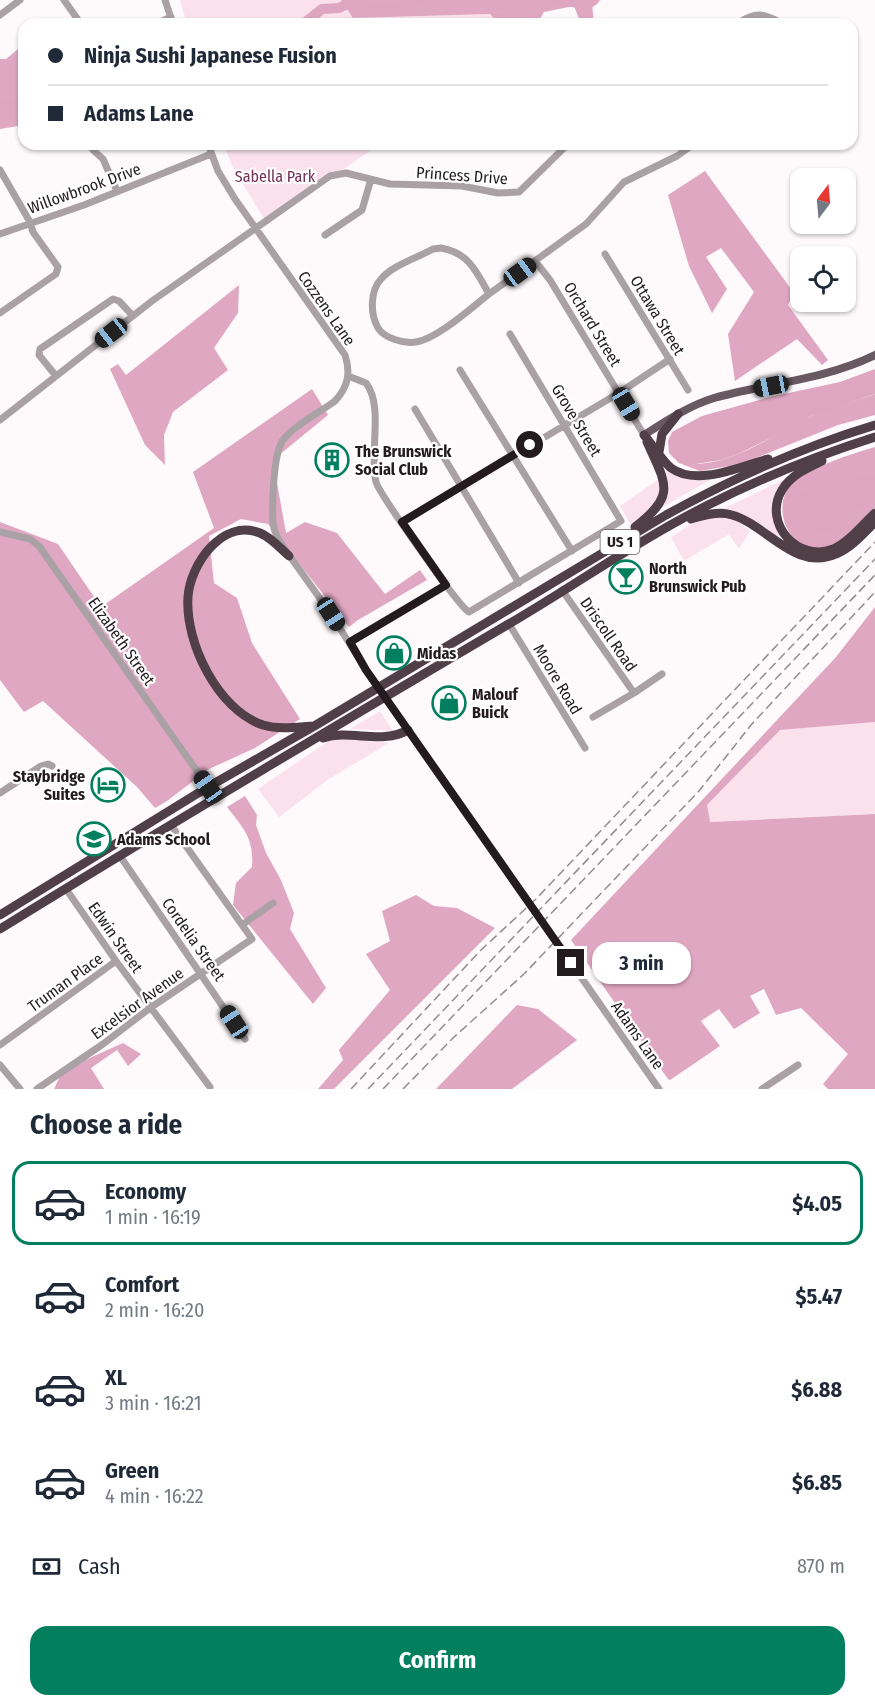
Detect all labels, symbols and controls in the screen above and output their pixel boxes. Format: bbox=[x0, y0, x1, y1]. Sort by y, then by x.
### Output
text: Ninja Sushi Japanese Fusion bbox=[84, 42, 337, 69]
text: Adams Lane bbox=[84, 100, 194, 127]
street label: Willowbrook Drive bbox=[25, 159, 143, 218]
street label: Princess Drive bbox=[416, 163, 508, 188]
park label: Sabella Park bbox=[235, 167, 316, 186]
north arrow bbox=[790, 168, 856, 234]
map controls bbox=[790, 168, 856, 312]
button: locate bbox=[790, 246, 856, 312]
car bbox=[500, 254, 540, 290]
street label: Cozzens Lane bbox=[294, 267, 359, 349]
street label: Ottawa Street bbox=[626, 272, 689, 359]
street label: Orchard Street bbox=[560, 279, 626, 371]
car bbox=[91, 315, 131, 351]
car bbox=[752, 374, 790, 398]
street label: Grove Street bbox=[548, 381, 606, 460]
car bbox=[609, 384, 643, 424]
route start bbox=[516, 431, 543, 458]
building icon: The Brunswick Social Club bbox=[314, 442, 350, 478]
place label: The Brunswick Social Club bbox=[355, 442, 452, 479]
road number: US 1 bbox=[600, 530, 640, 554]
bar icon: North Brunswick Pub bbox=[608, 559, 644, 595]
place label: North Brunswick Pub bbox=[649, 559, 747, 596]
street label: Elizabeth Street bbox=[84, 594, 159, 689]
car bbox=[314, 594, 348, 634]
street label: Driscoll Road bbox=[576, 594, 641, 675]
shop icon: Midas bbox=[376, 635, 412, 671]
street label: Moore Road bbox=[529, 641, 586, 718]
place label: Midas bbox=[417, 644, 456, 663]
shop icon: Malouf Buick bbox=[431, 685, 467, 721]
place label: Malouf Buick bbox=[472, 685, 519, 722]
place label: Staybridge Suites bbox=[13, 767, 85, 804]
hotel icon: Staybridge Suites bbox=[90, 767, 126, 803]
car bbox=[190, 767, 226, 807]
school or university icon: Adams School bbox=[76, 821, 112, 857]
place label: Adams School bbox=[116, 830, 211, 849]
street label: Cordelia Street bbox=[158, 894, 230, 985]
street label: Edwin Street bbox=[84, 898, 147, 977]
callout: 3 min bbox=[592, 942, 691, 984]
street label: Truman Place bbox=[24, 949, 106, 1016]
route end bbox=[557, 949, 584, 976]
text: 3 min bbox=[619, 951, 664, 975]
street label: Excelsior Avenue bbox=[87, 963, 187, 1043]
street label: Adams Lane bbox=[607, 998, 668, 1073]
car bbox=[217, 1002, 251, 1042]
text: Choose a ride bbox=[30, 1109, 182, 1141]
icon: car bbox=[33, 1176, 87, 1230]
text: Economy bbox=[105, 1178, 186, 1205]
text: $4.05 bbox=[792, 1190, 842, 1217]
text: 1 min · 16:19 bbox=[105, 1205, 201, 1229]
icon: car bbox=[33, 1269, 87, 1323]
text: Comfort bbox=[105, 1271, 179, 1298]
text: $5.47 bbox=[795, 1283, 842, 1310]
text: 2 min · 16:20 bbox=[105, 1298, 204, 1322]
icon: car bbox=[33, 1362, 87, 1416]
text: XL bbox=[105, 1364, 127, 1391]
text: $6.88 bbox=[791, 1376, 842, 1403]
text: 3 min · 16:21 bbox=[105, 1391, 201, 1415]
icon: car bbox=[33, 1455, 87, 1509]
text: Green bbox=[105, 1457, 159, 1484]
text: $6.85 bbox=[792, 1469, 842, 1496]
text: 4 min · 16:22 bbox=[105, 1484, 204, 1508]
icon: cash bbox=[30, 1550, 63, 1583]
text: Cash bbox=[78, 1553, 121, 1580]
text: 870 m bbox=[797, 1554, 845, 1578]
button: Confirm bbox=[30, 1626, 845, 1695]

